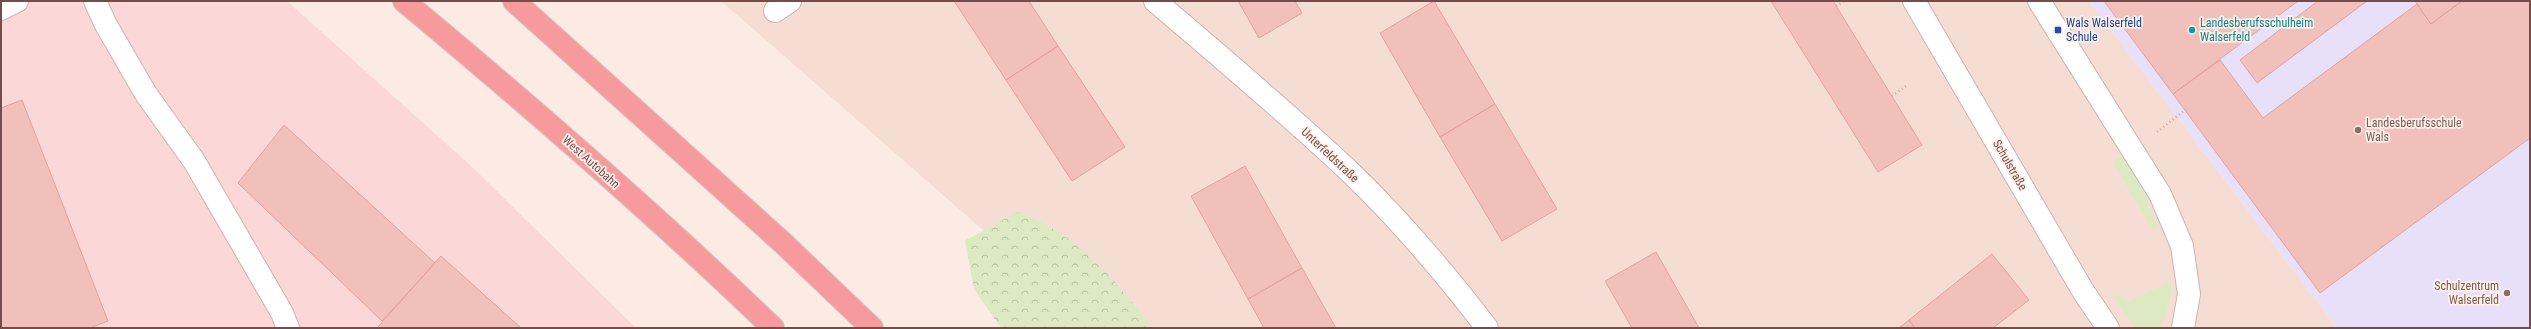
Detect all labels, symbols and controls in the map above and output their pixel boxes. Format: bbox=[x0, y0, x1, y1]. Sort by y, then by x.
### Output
place label: Wals Walserfeld Schule bbox=[2066, 16, 2142, 44]
place label: Landesberufsschulheim Walserfeld bbox=[2200, 16, 2313, 44]
marker: Wals Walserfeld Schule bbox=[2053, 25, 2063, 35]
marker: Landesberufsschulheim Walserfeld bbox=[2187, 25, 2197, 35]
place label: Landesberufsschule Wals bbox=[2366, 116, 2462, 144]
street label: Unterfeldstraße bbox=[1298, 125, 1362, 185]
marker: Landesberufsschule Wals bbox=[2353, 125, 2363, 135]
street label: West Autobahn bbox=[560, 133, 622, 191]
street label: Schulstraße bbox=[1990, 137, 2030, 193]
place label: Schulzentrum Walserfeld bbox=[2434, 279, 2499, 307]
marker: Schulzentrum Walserfeld bbox=[2502, 288, 2512, 298]

